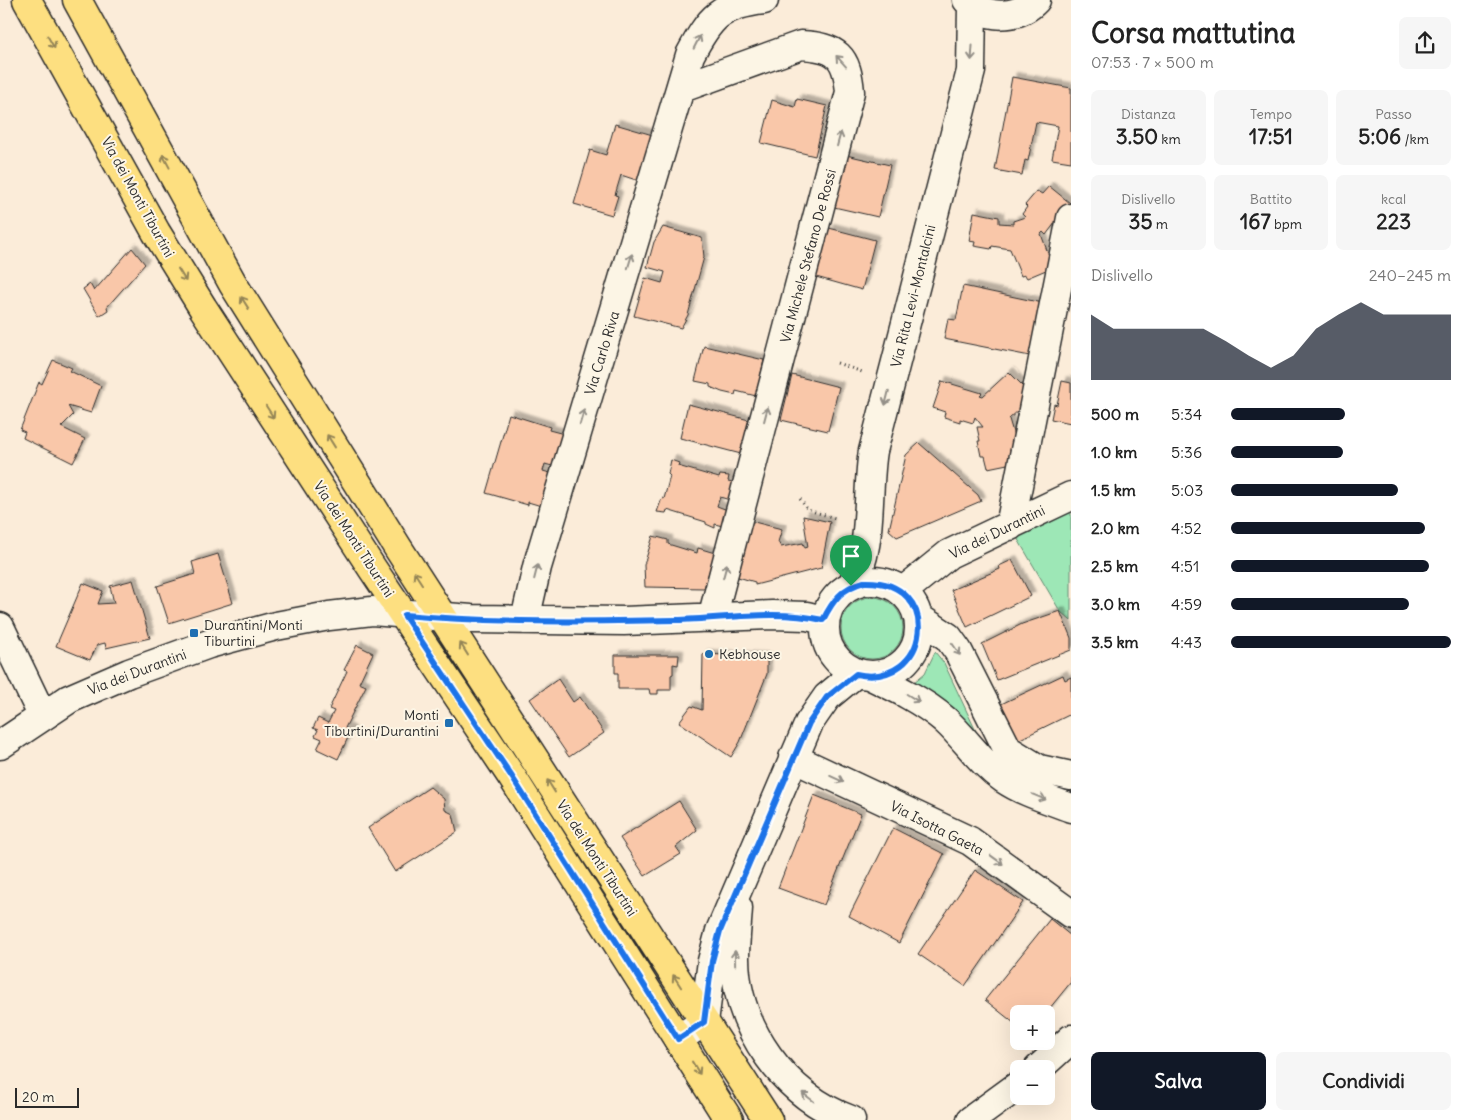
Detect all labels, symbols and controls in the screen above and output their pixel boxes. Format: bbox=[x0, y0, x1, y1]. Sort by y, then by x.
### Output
text: Corsa mattutina bbox=[1091, 15, 1295, 51]
button: share bbox=[1399, 17, 1451, 69]
one-way arrow bbox=[692, 34, 702, 49]
one-way arrow bbox=[46, 35, 56, 49]
one-way arrow bbox=[968, 45, 977, 61]
text: 07:53 · 7 × 500 m bbox=[1091, 52, 1214, 72]
one-way arrow bbox=[835, 55, 847, 67]
text: Distanza bbox=[1121, 105, 1176, 123]
text: Tempo bbox=[1250, 105, 1292, 123]
text: Passo bbox=[1375, 105, 1412, 123]
text: 3.50 bbox=[1116, 123, 1158, 150]
text: 17:51 bbox=[1249, 123, 1293, 150]
text: 5:06 bbox=[1358, 123, 1401, 150]
text: km bbox=[1158, 130, 1181, 148]
text: /km bbox=[1401, 130, 1429, 148]
one-way arrow bbox=[835, 131, 844, 147]
street label: Via dei Monti Tiburtini bbox=[97, 134, 179, 260]
one-way arrow bbox=[160, 155, 170, 169]
street label: Via Michele Stefano De Rossi bbox=[776, 167, 840, 345]
text: Dislivello bbox=[1121, 190, 1175, 208]
text: Battito bbox=[1250, 190, 1292, 208]
text: kcal bbox=[1381, 190, 1406, 208]
text: 35 bbox=[1129, 208, 1153, 235]
text: 167 bbox=[1240, 208, 1271, 235]
text: 223 bbox=[1376, 208, 1411, 235]
text: m bbox=[1153, 215, 1168, 233]
text: bpm bbox=[1271, 215, 1302, 233]
street label: Via Rita Levi-Montalcini bbox=[887, 223, 939, 369]
one-way arrow bbox=[625, 254, 635, 270]
text: Dislivello bbox=[1091, 265, 1153, 285]
text: 240–245 m bbox=[1369, 265, 1451, 285]
one-way arrow bbox=[178, 268, 188, 282]
one-way arrow bbox=[240, 296, 251, 310]
street label: Via Carlo Riva bbox=[581, 309, 623, 397]
one-way arrow bbox=[882, 389, 891, 405]
text: 500 m bbox=[1091, 404, 1139, 424]
text: 5:34 bbox=[1171, 404, 1202, 424]
one-way arrow bbox=[265, 405, 275, 419]
one-way arrow bbox=[762, 407, 771, 423]
one-way arrow bbox=[578, 409, 588, 425]
one-way arrow bbox=[326, 434, 336, 448]
text: 1.0 km bbox=[1091, 442, 1137, 462]
text: 5:36 bbox=[1171, 442, 1202, 462]
street label: Via dei Monti Tiburtini bbox=[310, 478, 398, 600]
text: 1.5 km bbox=[1091, 480, 1136, 500]
text: 5:03 bbox=[1171, 480, 1203, 500]
street label: Via dei Durantini bbox=[946, 501, 1048, 563]
text: 2.0 km bbox=[1091, 518, 1140, 538]
text: 4:52 bbox=[1171, 518, 1202, 538]
pin bbox=[830, 535, 872, 586]
icon: arrive bbox=[837, 542, 865, 570]
text: 2.5 km bbox=[1091, 556, 1138, 576]
text: 4:51 bbox=[1171, 556, 1199, 576]
one-way arrow bbox=[721, 564, 730, 580]
one-way arrow bbox=[532, 565, 541, 581]
one-way arrow bbox=[412, 572, 422, 586]
text: 3.0 km bbox=[1091, 594, 1140, 614]
text: 4:59 bbox=[1171, 594, 1202, 614]
place label: Durantini/Monti Tiburtini bbox=[204, 616, 303, 650]
marker: Durantini/Monti Tiburtini bbox=[188, 627, 200, 639]
text: 3.5 km bbox=[1091, 632, 1139, 652]
text: 4:43 bbox=[1171, 632, 1202, 652]
one-way arrow bbox=[951, 641, 961, 655]
one-way arrow bbox=[459, 642, 469, 656]
street label: Via dei Durantini bbox=[85, 645, 189, 699]
place label: Kebhouse bbox=[719, 645, 781, 663]
marker: Kebhouse bbox=[703, 648, 715, 660]
one-way arrow bbox=[905, 693, 919, 703]
place label: Monti Tiburtini/Durantini bbox=[324, 706, 439, 740]
marker: Monti Tiburtini/Durantini bbox=[443, 717, 455, 729]
one-way arrow bbox=[829, 775, 844, 784]
one-way arrow bbox=[545, 779, 556, 793]
one-way arrow bbox=[1031, 792, 1046, 802]
street label: Via dei Monti Tiburtini bbox=[553, 797, 641, 919]
street label: Via Isotta Gaeta bbox=[887, 797, 987, 859]
one-way arrow bbox=[990, 855, 1004, 865]
one-way arrow bbox=[730, 950, 740, 966]
one-way arrow bbox=[672, 974, 683, 988]
map controls bbox=[1010, 1005, 1055, 1105]
button: + bbox=[1010, 1005, 1055, 1050]
button: Salva bbox=[1091, 1052, 1266, 1110]
button: Condividi bbox=[1276, 1052, 1451, 1110]
one-way arrow bbox=[691, 1060, 701, 1074]
button: − bbox=[1010, 1060, 1055, 1105]
scale bar bbox=[15, 1085, 79, 1108]
text: 20 m bbox=[22, 1088, 55, 1106]
one-way arrow bbox=[802, 1091, 815, 1102]

